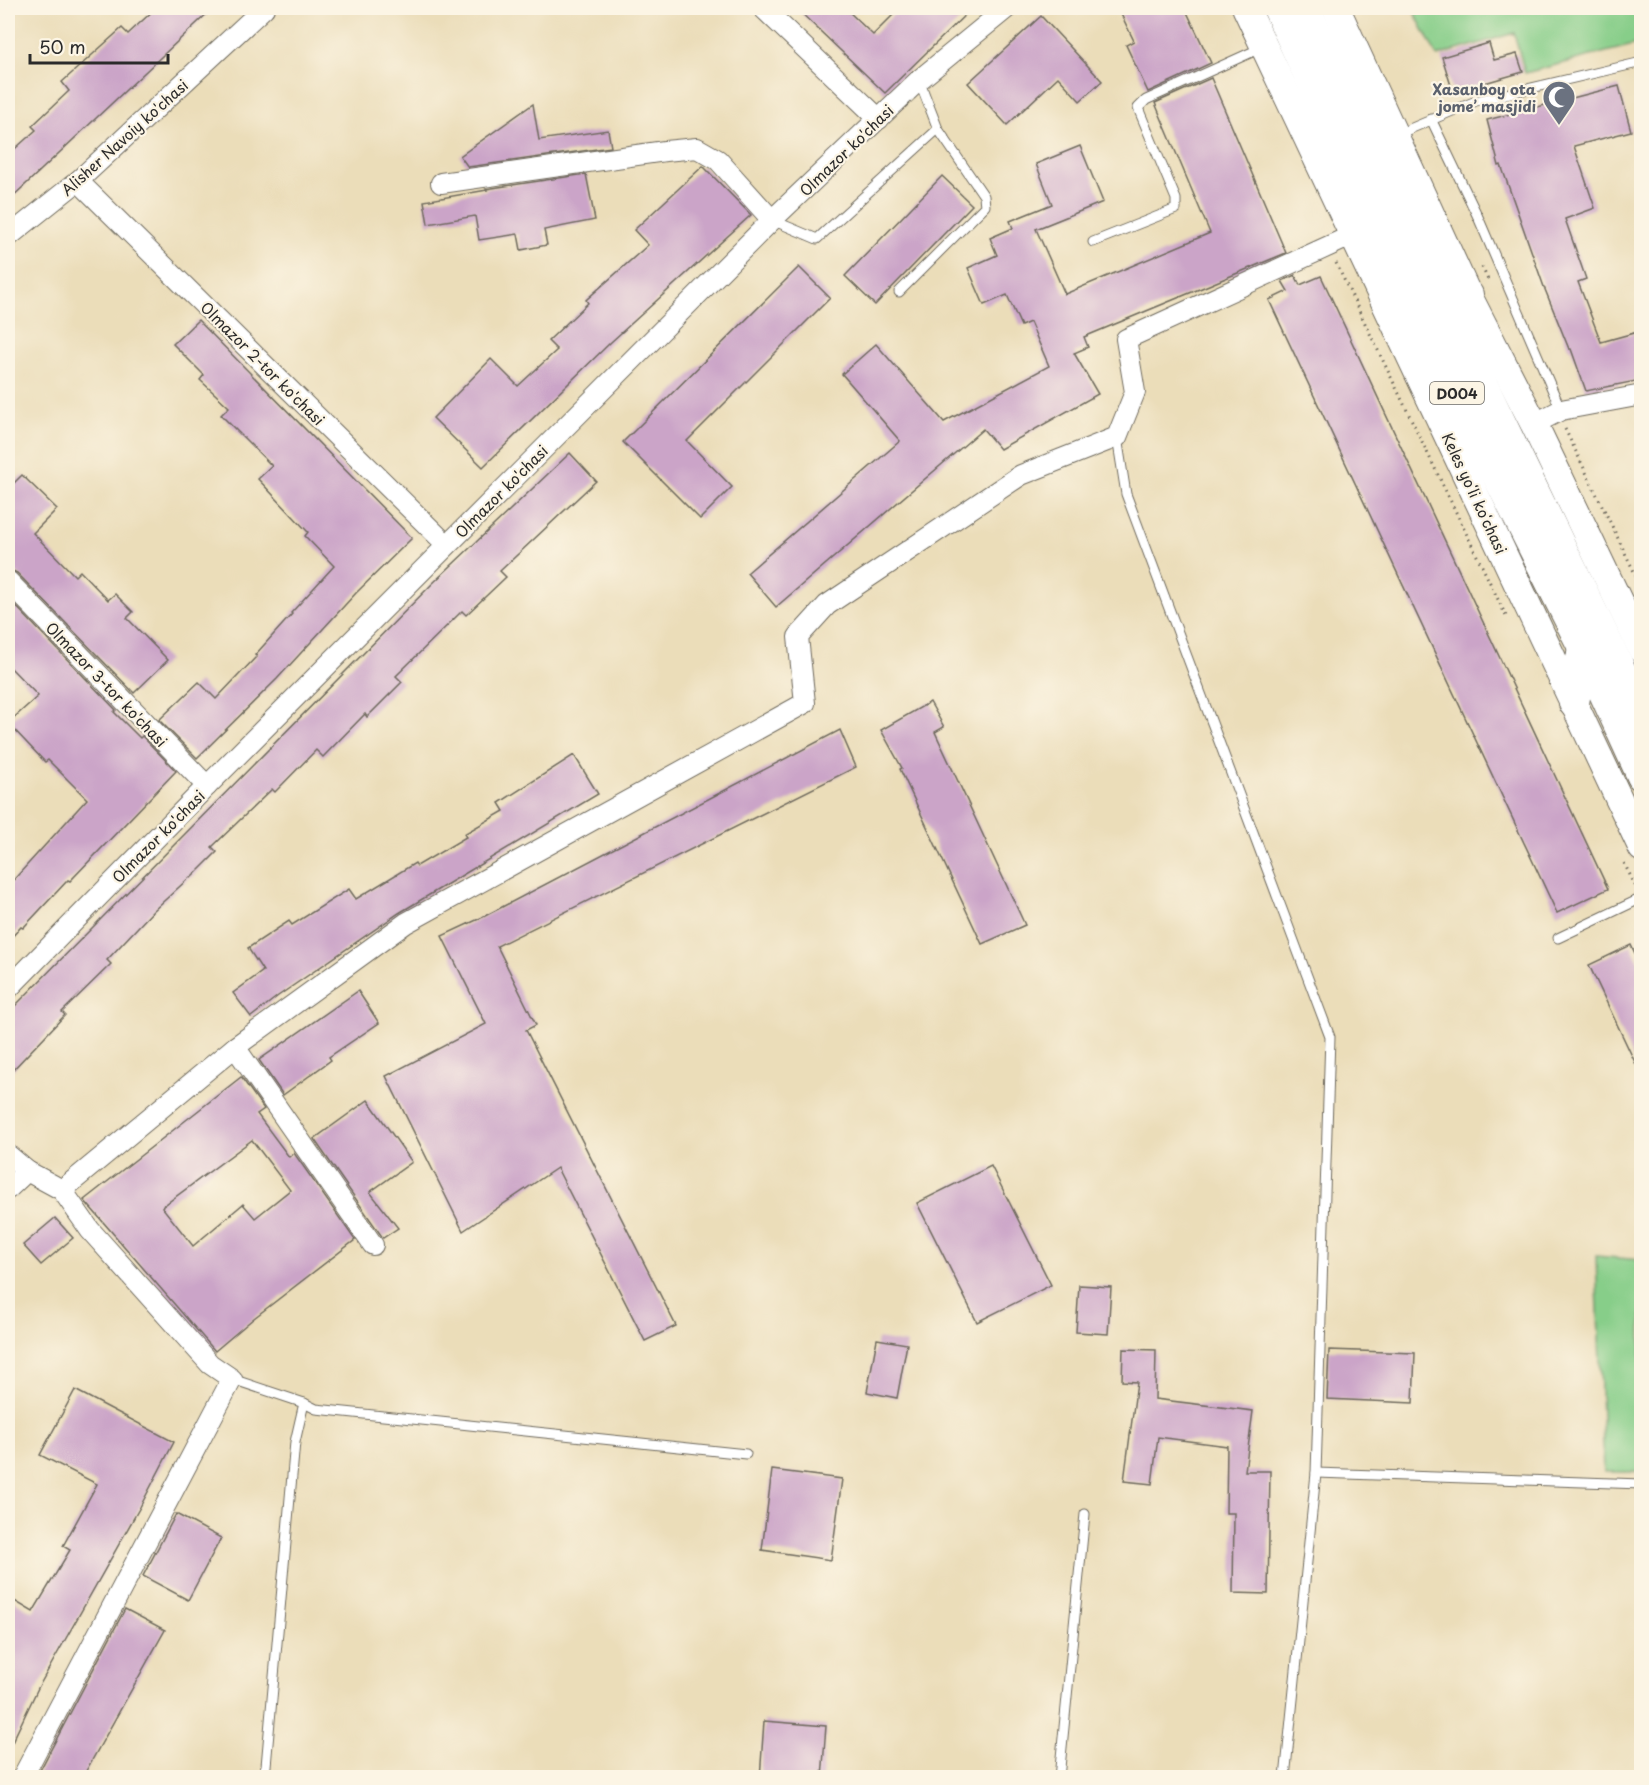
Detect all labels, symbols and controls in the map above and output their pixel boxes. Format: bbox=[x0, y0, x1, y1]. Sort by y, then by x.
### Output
scale bar bbox=[30, 27, 168, 65]
text: 50 m bbox=[39, 33, 86, 60]
street label: Alisher Navoiy ko'chasi bbox=[55, 73, 193, 201]
place label: Xasanboy ota jome’ masjidi bbox=[1433, 77, 1536, 117]
mosque icon: Xasanboy ota jome’ masjidi bbox=[1541, 79, 1577, 126]
street label: Olmazor ko'chasi bbox=[794, 99, 898, 201]
street label: Olmazor 2-tor ko'chasi bbox=[196, 296, 330, 430]
road number: D004 bbox=[1430, 382, 1484, 404]
street label: Keles yoʻli koʻchasi bbox=[1437, 429, 1513, 557]
street label: Olmazor ko'chasi bbox=[449, 439, 553, 543]
street label: Olmazor 3-tor ko'chasi bbox=[41, 616, 173, 752]
street label: Olmazor ko'chasi bbox=[106, 784, 210, 888]

